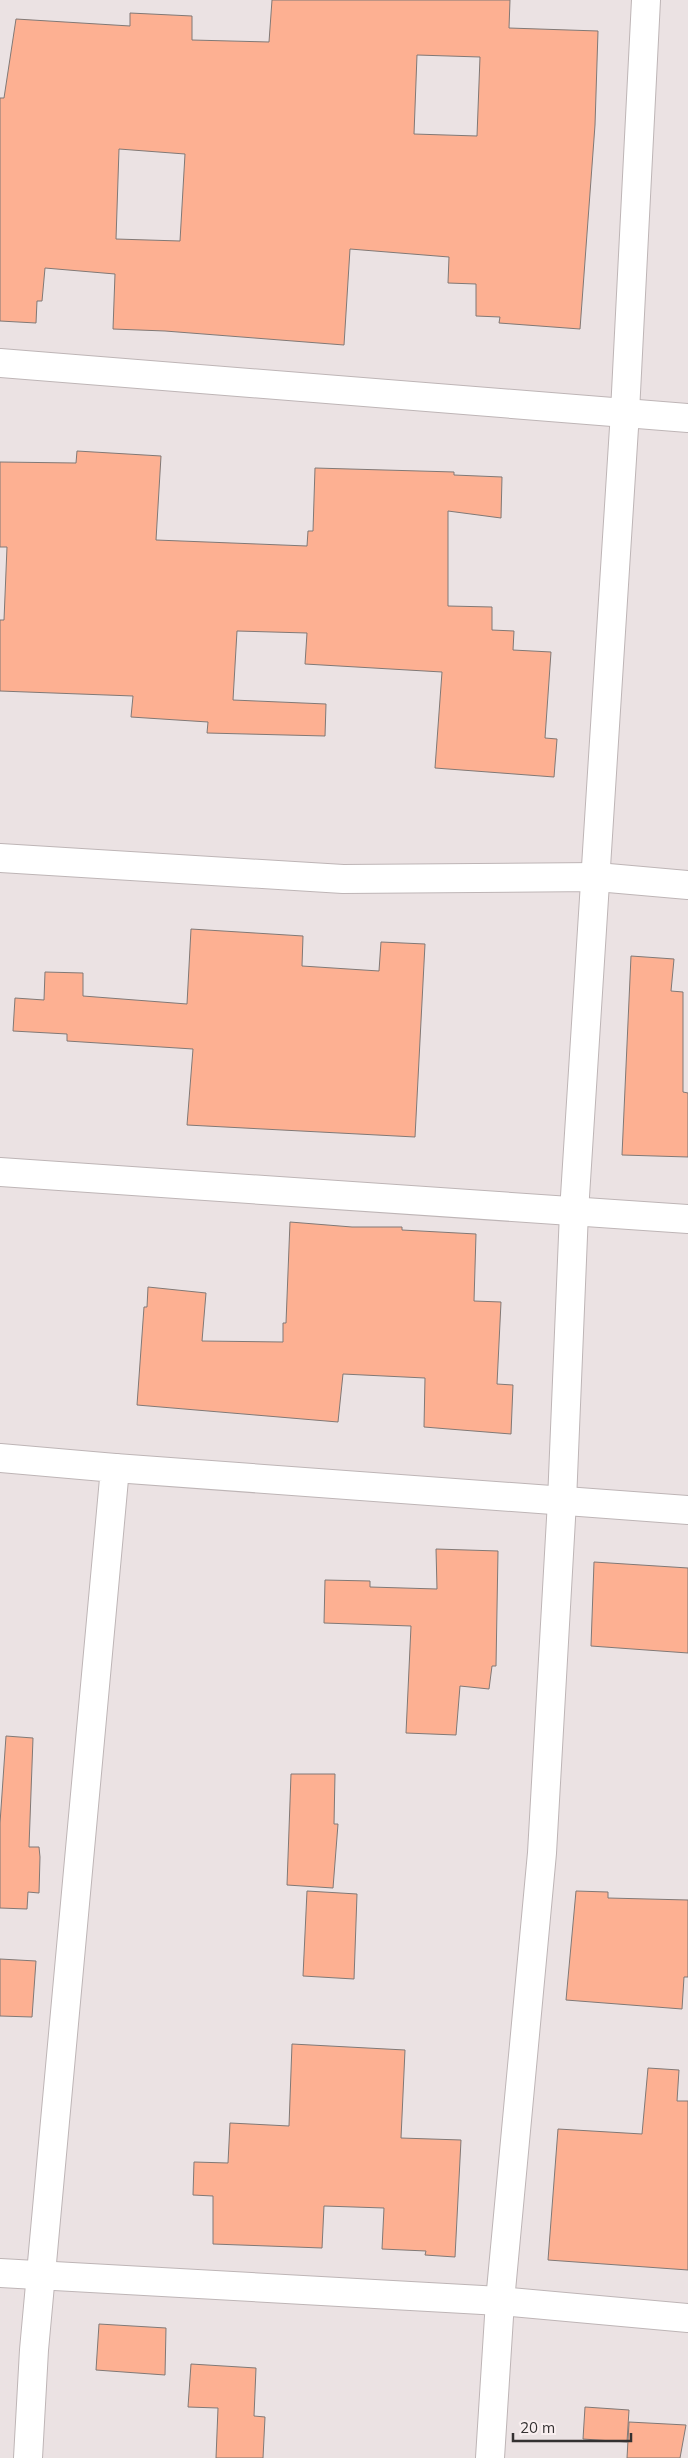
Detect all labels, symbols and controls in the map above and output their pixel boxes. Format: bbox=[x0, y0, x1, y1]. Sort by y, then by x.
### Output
scale bar bbox=[513, 2410, 630, 2442]
text: 20 m bbox=[520, 2418, 555, 2437]

